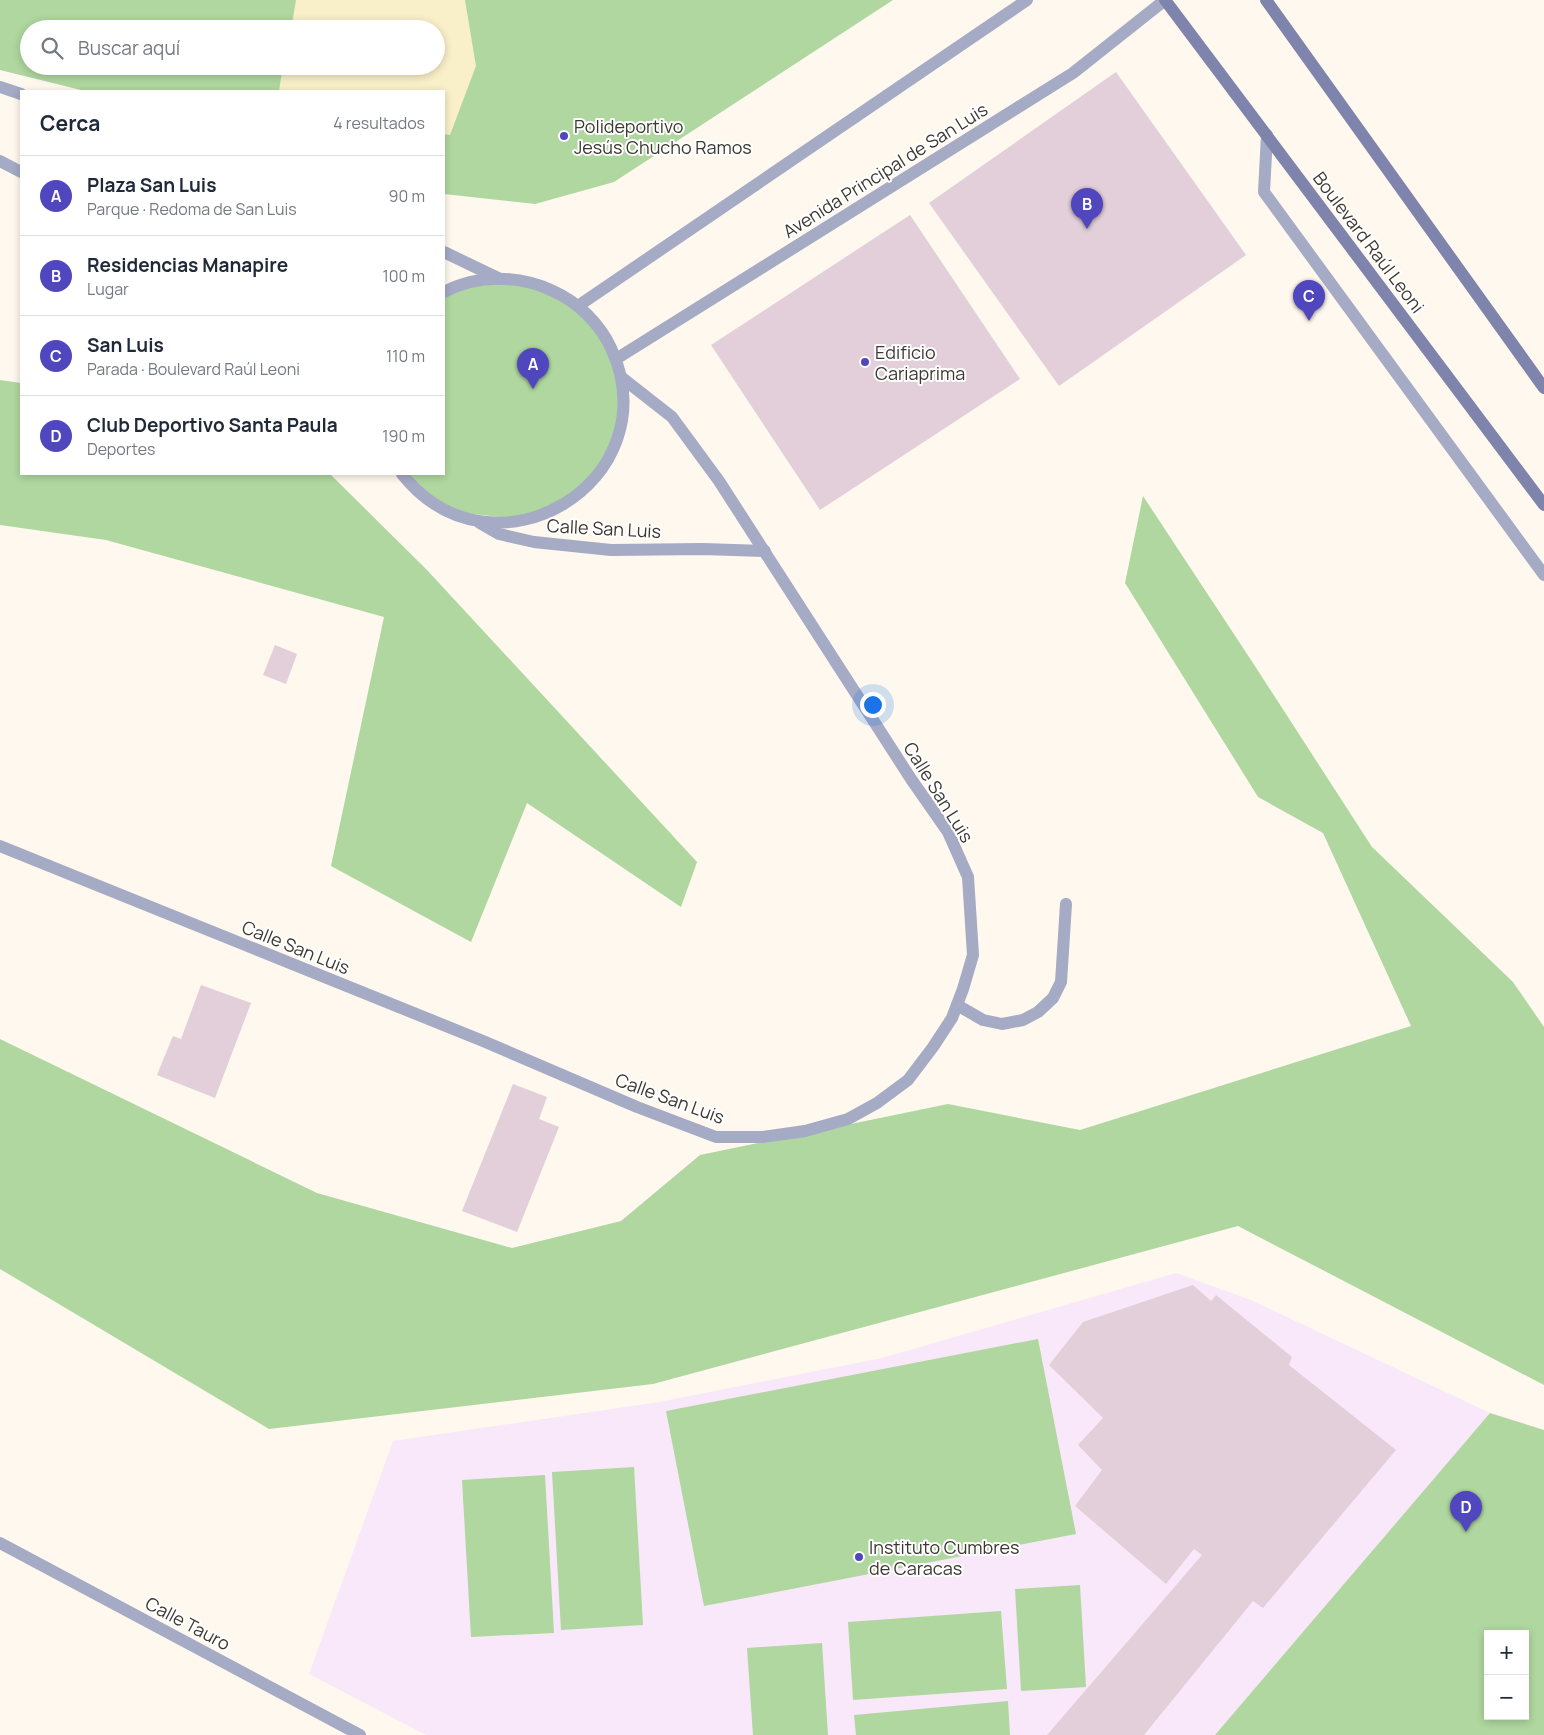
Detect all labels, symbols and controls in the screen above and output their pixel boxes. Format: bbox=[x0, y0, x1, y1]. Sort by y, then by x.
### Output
search box bbox=[20, 20, 445, 75]
icon: search bbox=[38, 34, 66, 62]
text: Buscar aquí bbox=[78, 35, 180, 61]
street label: Avenida Principal de San Luis bbox=[778, 97, 992, 243]
text: Cerca bbox=[40, 109, 100, 137]
text: 4 resultados bbox=[333, 112, 425, 134]
place label: Polideportivo Jesús Chucho Ramos bbox=[574, 114, 752, 159]
marker: Polideportivo Jesús Chucho Ramos bbox=[558, 130, 570, 142]
street label: Boulevard Raúl Leoni bbox=[1308, 166, 1430, 318]
text: Plaza San Luis bbox=[87, 172, 216, 198]
text: A bbox=[51, 185, 61, 207]
text: 90 m bbox=[389, 185, 425, 207]
pin: B bbox=[1071, 188, 1103, 229]
text: Parque · Redoma de San Luis bbox=[87, 198, 297, 220]
text: Residencias Manapire bbox=[87, 252, 288, 278]
text: B bbox=[51, 265, 61, 287]
text: 100 m bbox=[382, 265, 425, 287]
text: Lugar bbox=[87, 278, 129, 300]
pin: C bbox=[1293, 280, 1325, 321]
text: San Luis bbox=[87, 332, 164, 358]
place label: Edificio Cariaprima bbox=[875, 340, 965, 385]
text: C bbox=[50, 345, 62, 367]
text: 110 m bbox=[386, 345, 425, 367]
pin: A bbox=[517, 348, 549, 389]
marker: Edificio Cariaprima bbox=[859, 356, 871, 368]
text: Parada · Boulevard Raúl Leoni bbox=[87, 358, 300, 380]
text: Club Deportivo Santa Paula bbox=[87, 412, 338, 438]
text: D bbox=[50, 425, 62, 447]
text: 190 m bbox=[382, 425, 425, 447]
text: Deportes bbox=[87, 438, 155, 460]
street label: Calle San Luis bbox=[546, 513, 662, 543]
your location bbox=[860, 692, 886, 718]
street label: Calle San Luis bbox=[899, 737, 979, 847]
street label: Calle San Luis bbox=[239, 914, 353, 980]
street label: Calle San Luis bbox=[612, 1067, 728, 1129]
pin: D bbox=[1450, 1491, 1482, 1532]
place label: Instituto Cumbres de Caracas bbox=[869, 1535, 1020, 1580]
marker: Instituto Cumbres de Caracas bbox=[853, 1551, 865, 1563]
street label: Calle Tauro bbox=[142, 1591, 234, 1655]
map controls bbox=[1484, 1630, 1529, 1720]
button: + bbox=[1484, 1630, 1529, 1675]
button: − bbox=[1484, 1675, 1529, 1720]

